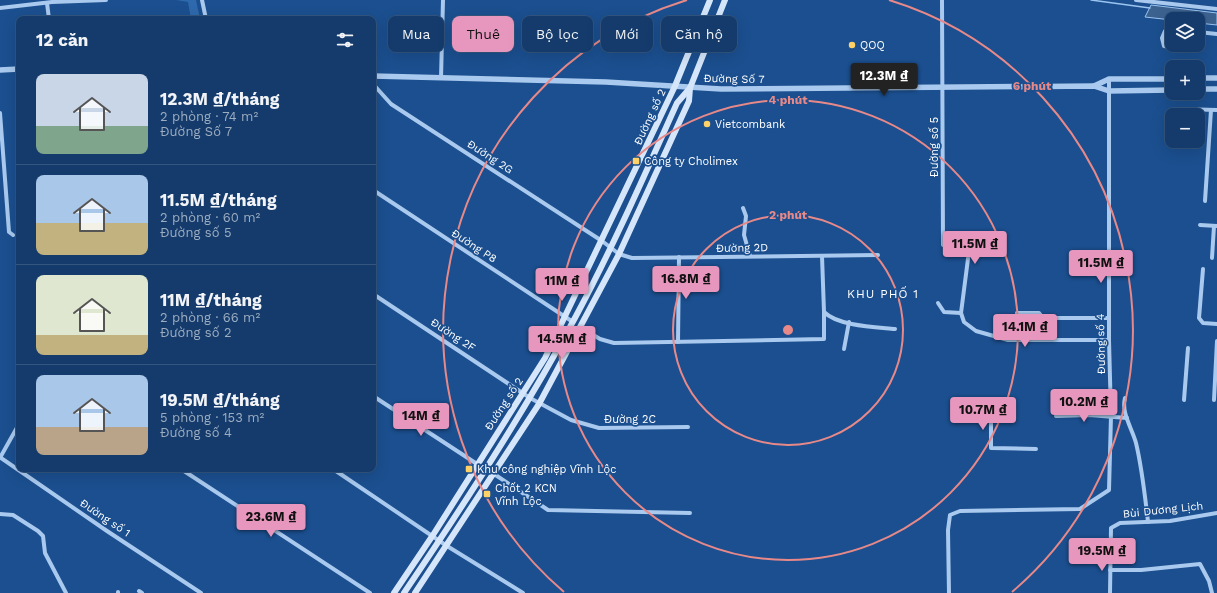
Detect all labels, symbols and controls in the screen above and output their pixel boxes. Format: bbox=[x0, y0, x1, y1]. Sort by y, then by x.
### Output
map controls bbox=[1165, 12, 1205, 148]
button: layers bbox=[1165, 12, 1205, 52]
chip: Mua bbox=[388, 16, 444, 52]
chip: Thuê bbox=[452, 16, 514, 52]
chip: Bộ lọc bbox=[522, 16, 593, 52]
chip: Mới bbox=[601, 16, 653, 52]
chip: Căn hộ bbox=[661, 16, 737, 52]
icon: filters bbox=[334, 29, 356, 51]
text: 12 căn bbox=[36, 30, 88, 50]
place label: QOQ bbox=[860, 39, 885, 52]
marker: QOQ bbox=[847, 40, 857, 50]
button: + bbox=[1165, 60, 1205, 100]
pin: 12.3M ₫ bbox=[847, 63, 921, 97]
text: 12.3M ₫ bbox=[860, 68, 908, 83]
street label: Đường Số 7 bbox=[703, 72, 765, 86]
text: 6 phút bbox=[1013, 79, 1052, 93]
street label: Đường số 2 bbox=[631, 87, 669, 147]
text: 12.3M ₫/tháng bbox=[160, 89, 279, 109]
icon: home bbox=[68, 90, 116, 138]
text: 4 phút bbox=[769, 93, 808, 107]
button: − bbox=[1165, 108, 1205, 148]
text: 2 phòng · 74 m² bbox=[160, 109, 258, 124]
street label: Đường số 5 bbox=[928, 117, 941, 177]
place label: Vietcombank bbox=[715, 118, 785, 131]
marker: Vietcombank bbox=[702, 119, 712, 129]
text: Đường Số 7 bbox=[160, 124, 232, 139]
street label: Đường 2G bbox=[465, 137, 515, 177]
place label: Công ty Cholimex bbox=[644, 155, 738, 168]
marker: Công ty Cholimex bbox=[631, 156, 641, 166]
text: 11.5M ₫/tháng bbox=[160, 190, 276, 210]
icon: home bbox=[68, 191, 116, 239]
text: 2 phút bbox=[769, 208, 808, 222]
text: 2 phòng · 60 m² bbox=[160, 210, 260, 225]
text: Đường số 5 bbox=[160, 225, 231, 240]
street label: Đường P8 bbox=[449, 227, 499, 266]
pin: 11.5M ₫ bbox=[938, 231, 1012, 265]
text: 11.5M ₫ bbox=[952, 236, 998, 251]
street label: Đường 2D bbox=[716, 241, 768, 255]
pin: 11.5M ₫ bbox=[1064, 250, 1138, 284]
text: 11.5M ₫ bbox=[1078, 255, 1124, 270]
pin: 16.8M ₫ bbox=[649, 266, 723, 300]
pin: 11M ₫ bbox=[534, 268, 590, 302]
text: 16.8M ₫ bbox=[661, 271, 711, 286]
text: 11M ₫ bbox=[545, 273, 579, 288]
district label: KHU PHỐ 1 bbox=[847, 286, 919, 301]
text: 11M ₫/tháng bbox=[160, 290, 262, 310]
icon: home bbox=[68, 291, 116, 339]
text: 2 phòng · 66 m² bbox=[160, 310, 260, 325]
street label: Đường số 4 bbox=[1094, 313, 1108, 374]
pin: 14.1M ₫ bbox=[988, 314, 1062, 348]
street label: Đường 2F bbox=[428, 316, 478, 355]
text: 14.1M ₫ bbox=[1002, 319, 1048, 334]
centre of rings bbox=[781, 323, 795, 337]
text: Đường số 2 bbox=[160, 325, 231, 340]
pin: 14.5M ₫ bbox=[525, 326, 599, 360]
text: 14.5M ₫ bbox=[537, 331, 587, 346]
street label: Đường số 2 bbox=[482, 375, 526, 433]
pin: 10.2M ₫ bbox=[1047, 389, 1121, 423]
text: 19.5M ₫/tháng bbox=[160, 390, 279, 410]
icon: home bbox=[68, 391, 116, 439]
text: 10.2M ₫ bbox=[1059, 394, 1109, 409]
pin: 10.7M ₫ bbox=[946, 397, 1020, 431]
text: 10.7M ₫ bbox=[959, 402, 1007, 417]
pin: 14M ₫ bbox=[393, 403, 449, 437]
text: 14M ₫ bbox=[402, 408, 440, 423]
text: 5 phòng · 153 m² bbox=[160, 410, 264, 425]
street label: Đường 2C bbox=[604, 413, 656, 426]
text: Đường số 4 bbox=[160, 425, 232, 440]
place label: Khu công nghiệp Vĩnh Lộc bbox=[477, 463, 616, 476]
marker: Khu công nghiệp Vĩnh Lộc bbox=[464, 464, 474, 474]
place label: Chốt 2 KCN Vĩnh Lộc bbox=[495, 482, 557, 508]
marker: Chốt 2 KCN Vĩnh Lộc bbox=[482, 489, 492, 499]
street label: Đường số 1 bbox=[77, 496, 133, 540]
street label: Bùi Dương Lịch bbox=[1122, 499, 1204, 521]
pin: 23.6M ₫ bbox=[234, 504, 308, 538]
text: 23.6M ₫ bbox=[246, 509, 296, 524]
pin: 19.5M ₫ bbox=[1065, 538, 1139, 572]
text: 19.5M ₫ bbox=[1078, 543, 1126, 558]

